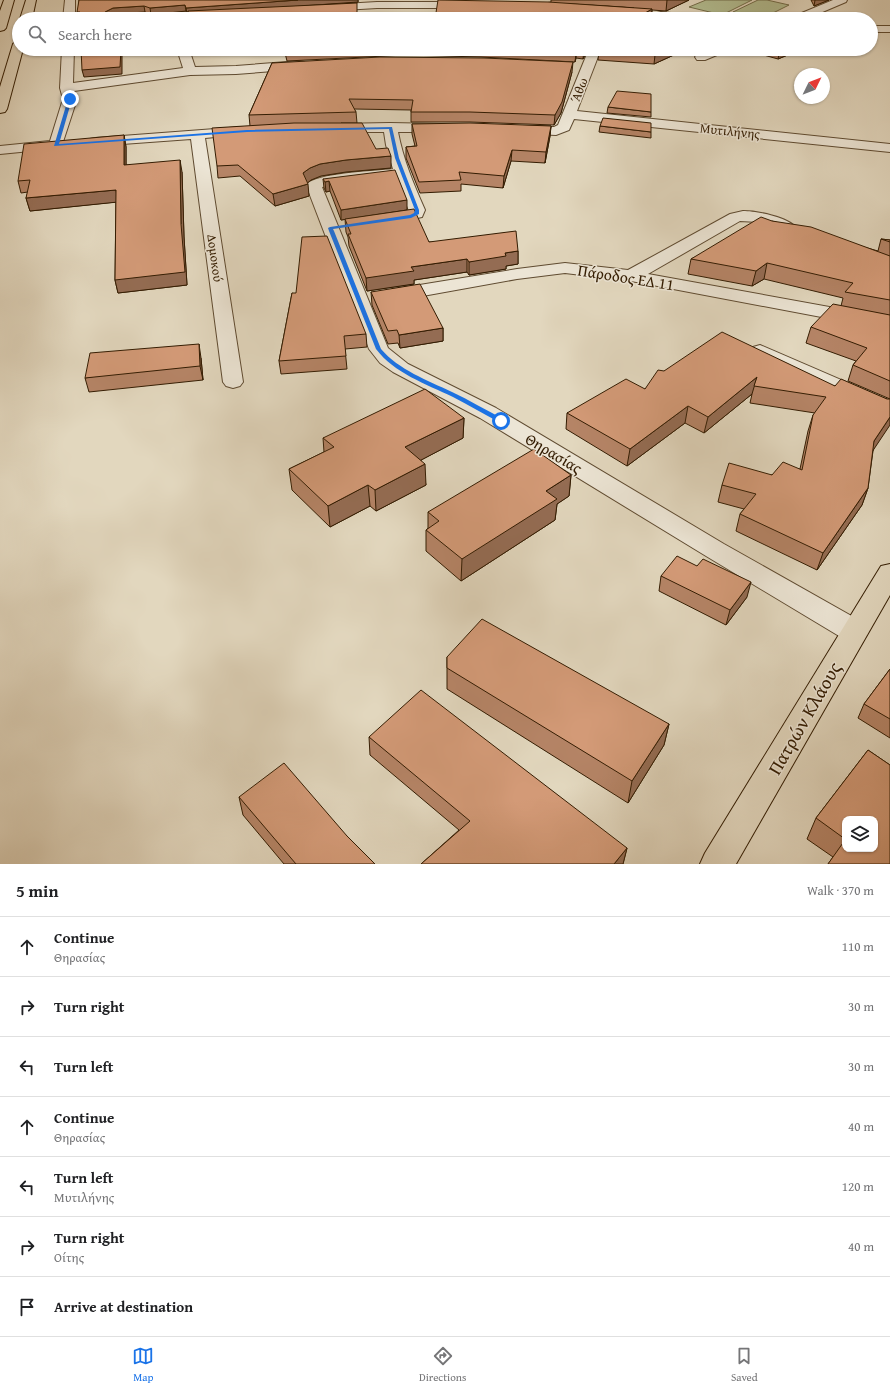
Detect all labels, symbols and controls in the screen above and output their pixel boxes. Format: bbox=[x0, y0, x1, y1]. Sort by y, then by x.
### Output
search box bbox=[12, 12, 878, 56]
icon: search bbox=[26, 23, 48, 45]
text: Search here bbox=[58, 24, 132, 45]
north arrow bbox=[794, 68, 830, 104]
street label: Άθω bbox=[565, 75, 593, 105]
route end bbox=[61, 90, 79, 108]
street label: Μυτιλήνης bbox=[699, 118, 761, 144]
street label: Δομοκού bbox=[202, 233, 228, 283]
street label: Πάροδος ΕΔ 11 bbox=[576, 258, 676, 296]
route start bbox=[492, 412, 510, 430]
street label: Θηρασίας bbox=[521, 426, 587, 480]
street label: Πατρών Κλάους bbox=[760, 656, 848, 780]
map controls bbox=[842, 816, 878, 852]
button: layers bbox=[842, 816, 878, 852]
text: 5 min bbox=[16, 878, 58, 903]
text: Walk · 370 m bbox=[807, 881, 874, 900]
text: Continue bbox=[54, 927, 115, 948]
icon: ahead bbox=[16, 936, 38, 958]
text: 110 m bbox=[842, 937, 874, 956]
text: Θηρασίας bbox=[54, 948, 105, 967]
icon: right bbox=[16, 996, 38, 1018]
text: Turn right bbox=[54, 996, 125, 1017]
text: 30 m bbox=[848, 997, 874, 1016]
icon: left bbox=[16, 1056, 38, 1078]
text: Turn left bbox=[54, 1056, 113, 1077]
text: 30 m bbox=[848, 1057, 874, 1076]
text: Continue bbox=[54, 1107, 115, 1128]
icon: ahead bbox=[16, 1116, 38, 1138]
text: 40 m bbox=[848, 1117, 874, 1136]
text: Θηρασίας bbox=[54, 1128, 105, 1147]
text: Turn left bbox=[54, 1167, 113, 1188]
icon: left bbox=[16, 1176, 38, 1198]
text: 120 m bbox=[842, 1177, 874, 1196]
text: Μυτιλήνης bbox=[54, 1188, 114, 1207]
text: Turn right bbox=[54, 1227, 125, 1248]
icon: right bbox=[16, 1236, 38, 1258]
text: 40 m bbox=[848, 1237, 874, 1256]
text: Οίτης bbox=[54, 1248, 84, 1267]
icon: arrive bbox=[16, 1296, 38, 1318]
text: Arrive at destination bbox=[54, 1296, 193, 1317]
tab: Map bbox=[132, 1345, 154, 1385]
tab: Directions bbox=[419, 1345, 466, 1385]
tab: Saved bbox=[731, 1345, 758, 1385]

